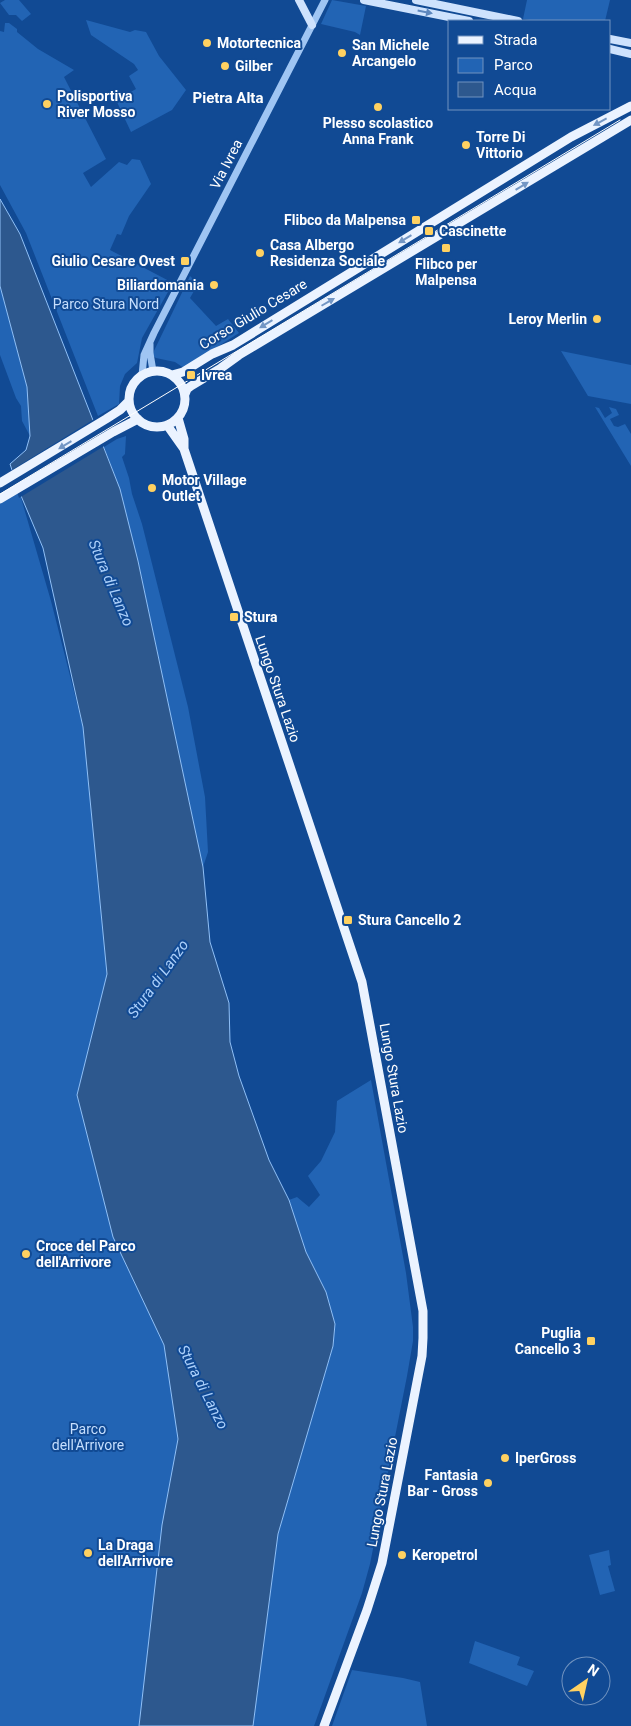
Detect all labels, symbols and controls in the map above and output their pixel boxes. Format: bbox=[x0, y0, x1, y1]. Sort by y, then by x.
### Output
one-way arrow bbox=[417, 9, 433, 17]
legend bbox=[448, 20, 611, 110]
text: Strada bbox=[494, 31, 537, 49]
place label: Motortecnica bbox=[217, 35, 302, 51]
marker: Motortecnica bbox=[201, 37, 213, 49]
place label: San Michele Arcangelo bbox=[352, 37, 430, 69]
marker: San Michele Arcangelo bbox=[336, 47, 348, 59]
text: Parco bbox=[494, 56, 533, 74]
place label: Gilber bbox=[235, 58, 273, 74]
marker: Gilber bbox=[219, 60, 231, 72]
text: Acqua bbox=[494, 81, 537, 99]
place label: Polisportiva River Mosso bbox=[57, 88, 135, 120]
district label: Pietra Alta bbox=[193, 89, 263, 107]
marker: Polisportiva River Mosso bbox=[41, 98, 53, 110]
marker: Plesso scolastico Anna Frank bbox=[372, 101, 384, 113]
place label: Plesso scolastico Anna Frank bbox=[323, 115, 433, 147]
one-way arrow bbox=[593, 118, 607, 126]
place label: Torre Di Vittorio bbox=[476, 129, 525, 161]
street label: Via Ivrea bbox=[207, 136, 245, 192]
marker: Torre Di Vittorio bbox=[460, 139, 472, 151]
one-way arrow bbox=[515, 182, 528, 191]
place label: Flibco da Malpensa bbox=[284, 212, 407, 228]
marker: Flibco da Malpensa bbox=[410, 214, 422, 226]
place label: Cascinette bbox=[439, 223, 507, 239]
marker: Cascinette bbox=[423, 225, 435, 237]
one-way arrow bbox=[398, 235, 411, 244]
place label: Casa Albergo Residenza Sociale bbox=[270, 237, 386, 269]
marker: Flibco per Malpensa bbox=[440, 242, 452, 254]
marker: Casa Albergo Residenza Sociale bbox=[254, 247, 266, 259]
place label: Giulio Cesare Ovest bbox=[52, 253, 175, 269]
marker: Giulio Cesare Ovest bbox=[179, 255, 191, 267]
place label: Flibco per Malpensa bbox=[415, 256, 477, 288]
street label: Corso Giulio Cesare bbox=[196, 276, 310, 352]
place label: Biliardomania bbox=[117, 277, 204, 293]
marker: Biliardomania bbox=[208, 279, 220, 291]
park label: Parco Stura Nord bbox=[53, 296, 159, 312]
one-way arrow bbox=[322, 298, 335, 307]
place label: Leroy Merlin bbox=[508, 311, 587, 327]
marker: Leroy Merlin bbox=[591, 313, 603, 325]
one-way arrow bbox=[260, 319, 273, 329]
place label: Ivrea bbox=[201, 367, 233, 383]
marker: Ivrea bbox=[185, 369, 197, 381]
one-way arrow bbox=[58, 440, 71, 449]
place label: Motor Village Outlet bbox=[162, 472, 247, 504]
marker: Motor Village Outlet bbox=[146, 482, 158, 494]
water label: Stura di Lanzo bbox=[85, 537, 137, 629]
place label: Stura bbox=[244, 609, 278, 625]
marker: Stura bbox=[228, 611, 240, 623]
street label: Lungo Stura Lazio bbox=[252, 634, 304, 744]
place label: Stura Cancello 2 bbox=[358, 912, 461, 928]
marker: Stura Cancello 2 bbox=[342, 914, 354, 926]
water label: Stura di Lanzo bbox=[124, 936, 192, 1022]
street label: Lungo Stura Lazio bbox=[376, 1022, 412, 1134]
place label: Croce del Parco dell'Arrivore bbox=[36, 1238, 136, 1270]
marker: Croce del Parco dell'Arrivore bbox=[20, 1248, 32, 1260]
place label: Puglia Cancello 3 bbox=[515, 1325, 582, 1357]
marker: Puglia Cancello 3 bbox=[585, 1335, 597, 1347]
water label: Stura di Lanzo bbox=[174, 1342, 232, 1432]
park label: Parco dell'Arrivore bbox=[52, 1421, 124, 1453]
street label: Lungo Stura Lazio bbox=[363, 1436, 401, 1548]
place label: IperGross bbox=[515, 1450, 576, 1466]
marker: IperGross bbox=[499, 1452, 511, 1464]
place label: Fantasia Bar - Gross bbox=[407, 1467, 478, 1499]
marker: Fantasia Bar - Gross bbox=[482, 1477, 494, 1489]
place label: La Draga dell'Arrivore bbox=[98, 1537, 174, 1569]
marker: La Draga dell'Arrivore bbox=[82, 1547, 94, 1559]
place label: Keropetrol bbox=[412, 1547, 478, 1563]
marker: Keropetrol bbox=[396, 1549, 408, 1561]
north arrow bbox=[561, 1656, 611, 1706]
text: N bbox=[585, 1661, 602, 1680]

